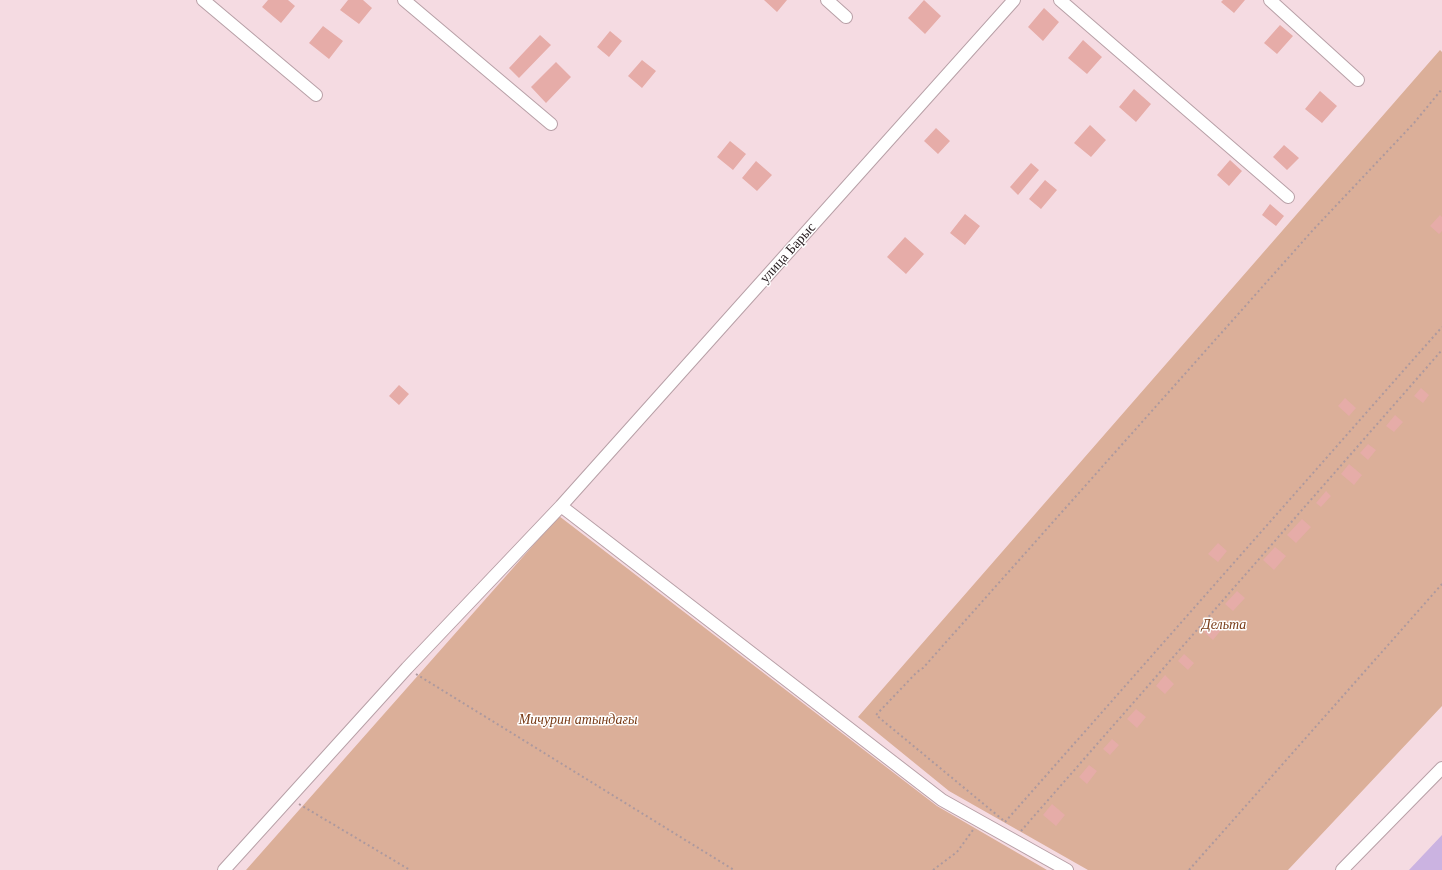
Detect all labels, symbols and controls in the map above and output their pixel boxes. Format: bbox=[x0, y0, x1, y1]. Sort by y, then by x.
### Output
street label: улица Барыс bbox=[757, 219, 819, 287]
park label: Дельта bbox=[1202, 617, 1246, 633]
park label: Мичурин атындағы bbox=[519, 712, 637, 728]

